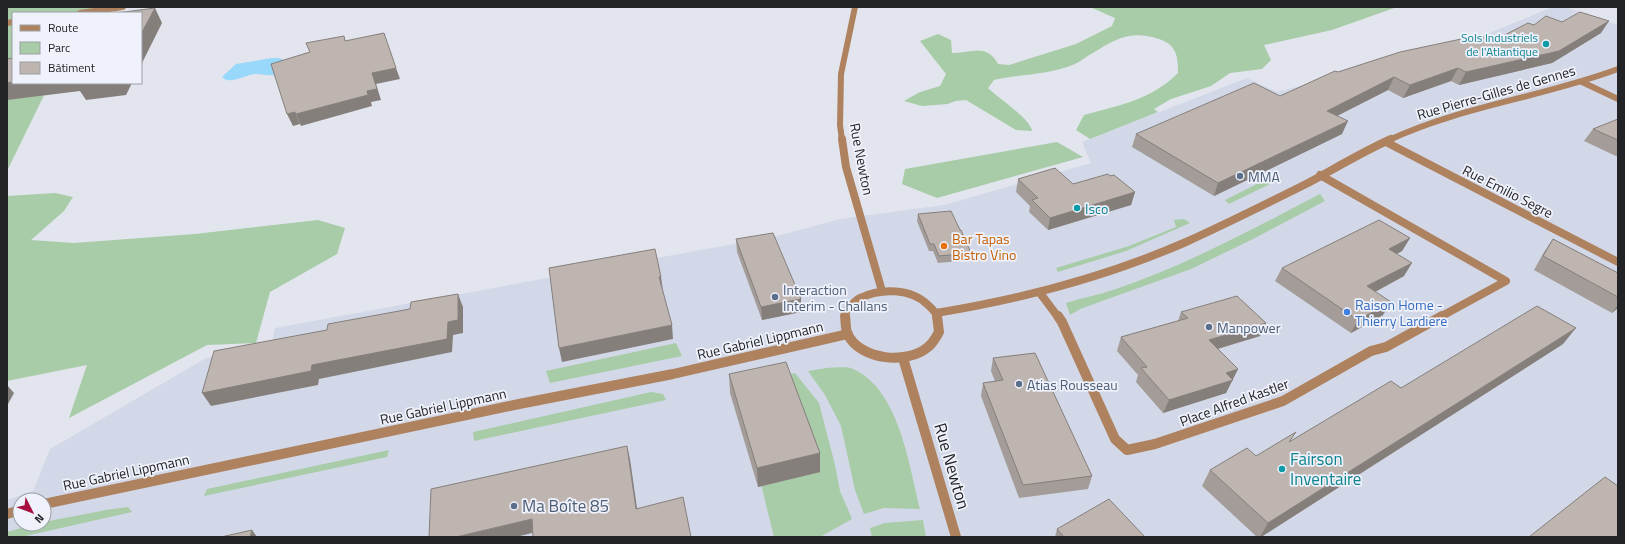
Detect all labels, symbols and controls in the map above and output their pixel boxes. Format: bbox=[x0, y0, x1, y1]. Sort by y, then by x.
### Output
legend bbox=[12, 12, 142, 84]
text: Route bbox=[48, 18, 78, 37]
place label: Sols Industriels de l'Atlantique bbox=[1461, 28, 1538, 61]
text: Parc bbox=[48, 38, 70, 57]
marker: Sols Industriels de l'Atlantique bbox=[1541, 39, 1551, 49]
text: Bâtiment bbox=[48, 58, 96, 77]
street label: Rue Pierre-Gilles de Gennes bbox=[1414, 59, 1578, 125]
street label: Rue Newton bbox=[845, 121, 879, 197]
street label: Rue Emilio Segre bbox=[1459, 159, 1557, 223]
place label: MMA bbox=[1248, 166, 1281, 187]
marker: MMA bbox=[1235, 171, 1245, 181]
place label: Isco bbox=[1085, 198, 1108, 219]
marker: Isco bbox=[1072, 203, 1082, 213]
place label: Bar Tapas Bistro Vino bbox=[952, 228, 1016, 265]
marker: Bar Tapas Bistro Vino bbox=[939, 241, 949, 251]
place label: Interaction Interim - Challans bbox=[783, 279, 887, 316]
marker: Interaction Interim - Challans bbox=[770, 292, 780, 302]
place label: Raison Home - Thierry Lardiere bbox=[1355, 294, 1447, 331]
marker: Raison Home - Thierry Lardiere bbox=[1342, 307, 1352, 317]
street label: Rue Gabriel Lippmann bbox=[695, 315, 825, 365]
place label: Manpower bbox=[1217, 317, 1281, 338]
marker: Manpower bbox=[1204, 322, 1214, 332]
street label: Place Alfred Kastler bbox=[1176, 372, 1292, 431]
place label: Atias Rousseau bbox=[1027, 374, 1118, 395]
marker: Atias Rousseau bbox=[1014, 379, 1024, 389]
street label: Rue Gabriel Lippmann bbox=[378, 382, 508, 430]
street label: Rue Newton bbox=[927, 420, 977, 512]
place label: Fairson Inventaire bbox=[1290, 446, 1361, 492]
street label: Rue Gabriel Lippmann bbox=[61, 448, 191, 496]
marker: Fairson Inventaire bbox=[1277, 464, 1287, 474]
north arrow bbox=[12, 492, 52, 532]
place label: Ma Boîte 85 bbox=[522, 493, 609, 519]
marker: Ma Boîte 85 bbox=[509, 501, 519, 511]
text: N bbox=[31, 511, 48, 527]

